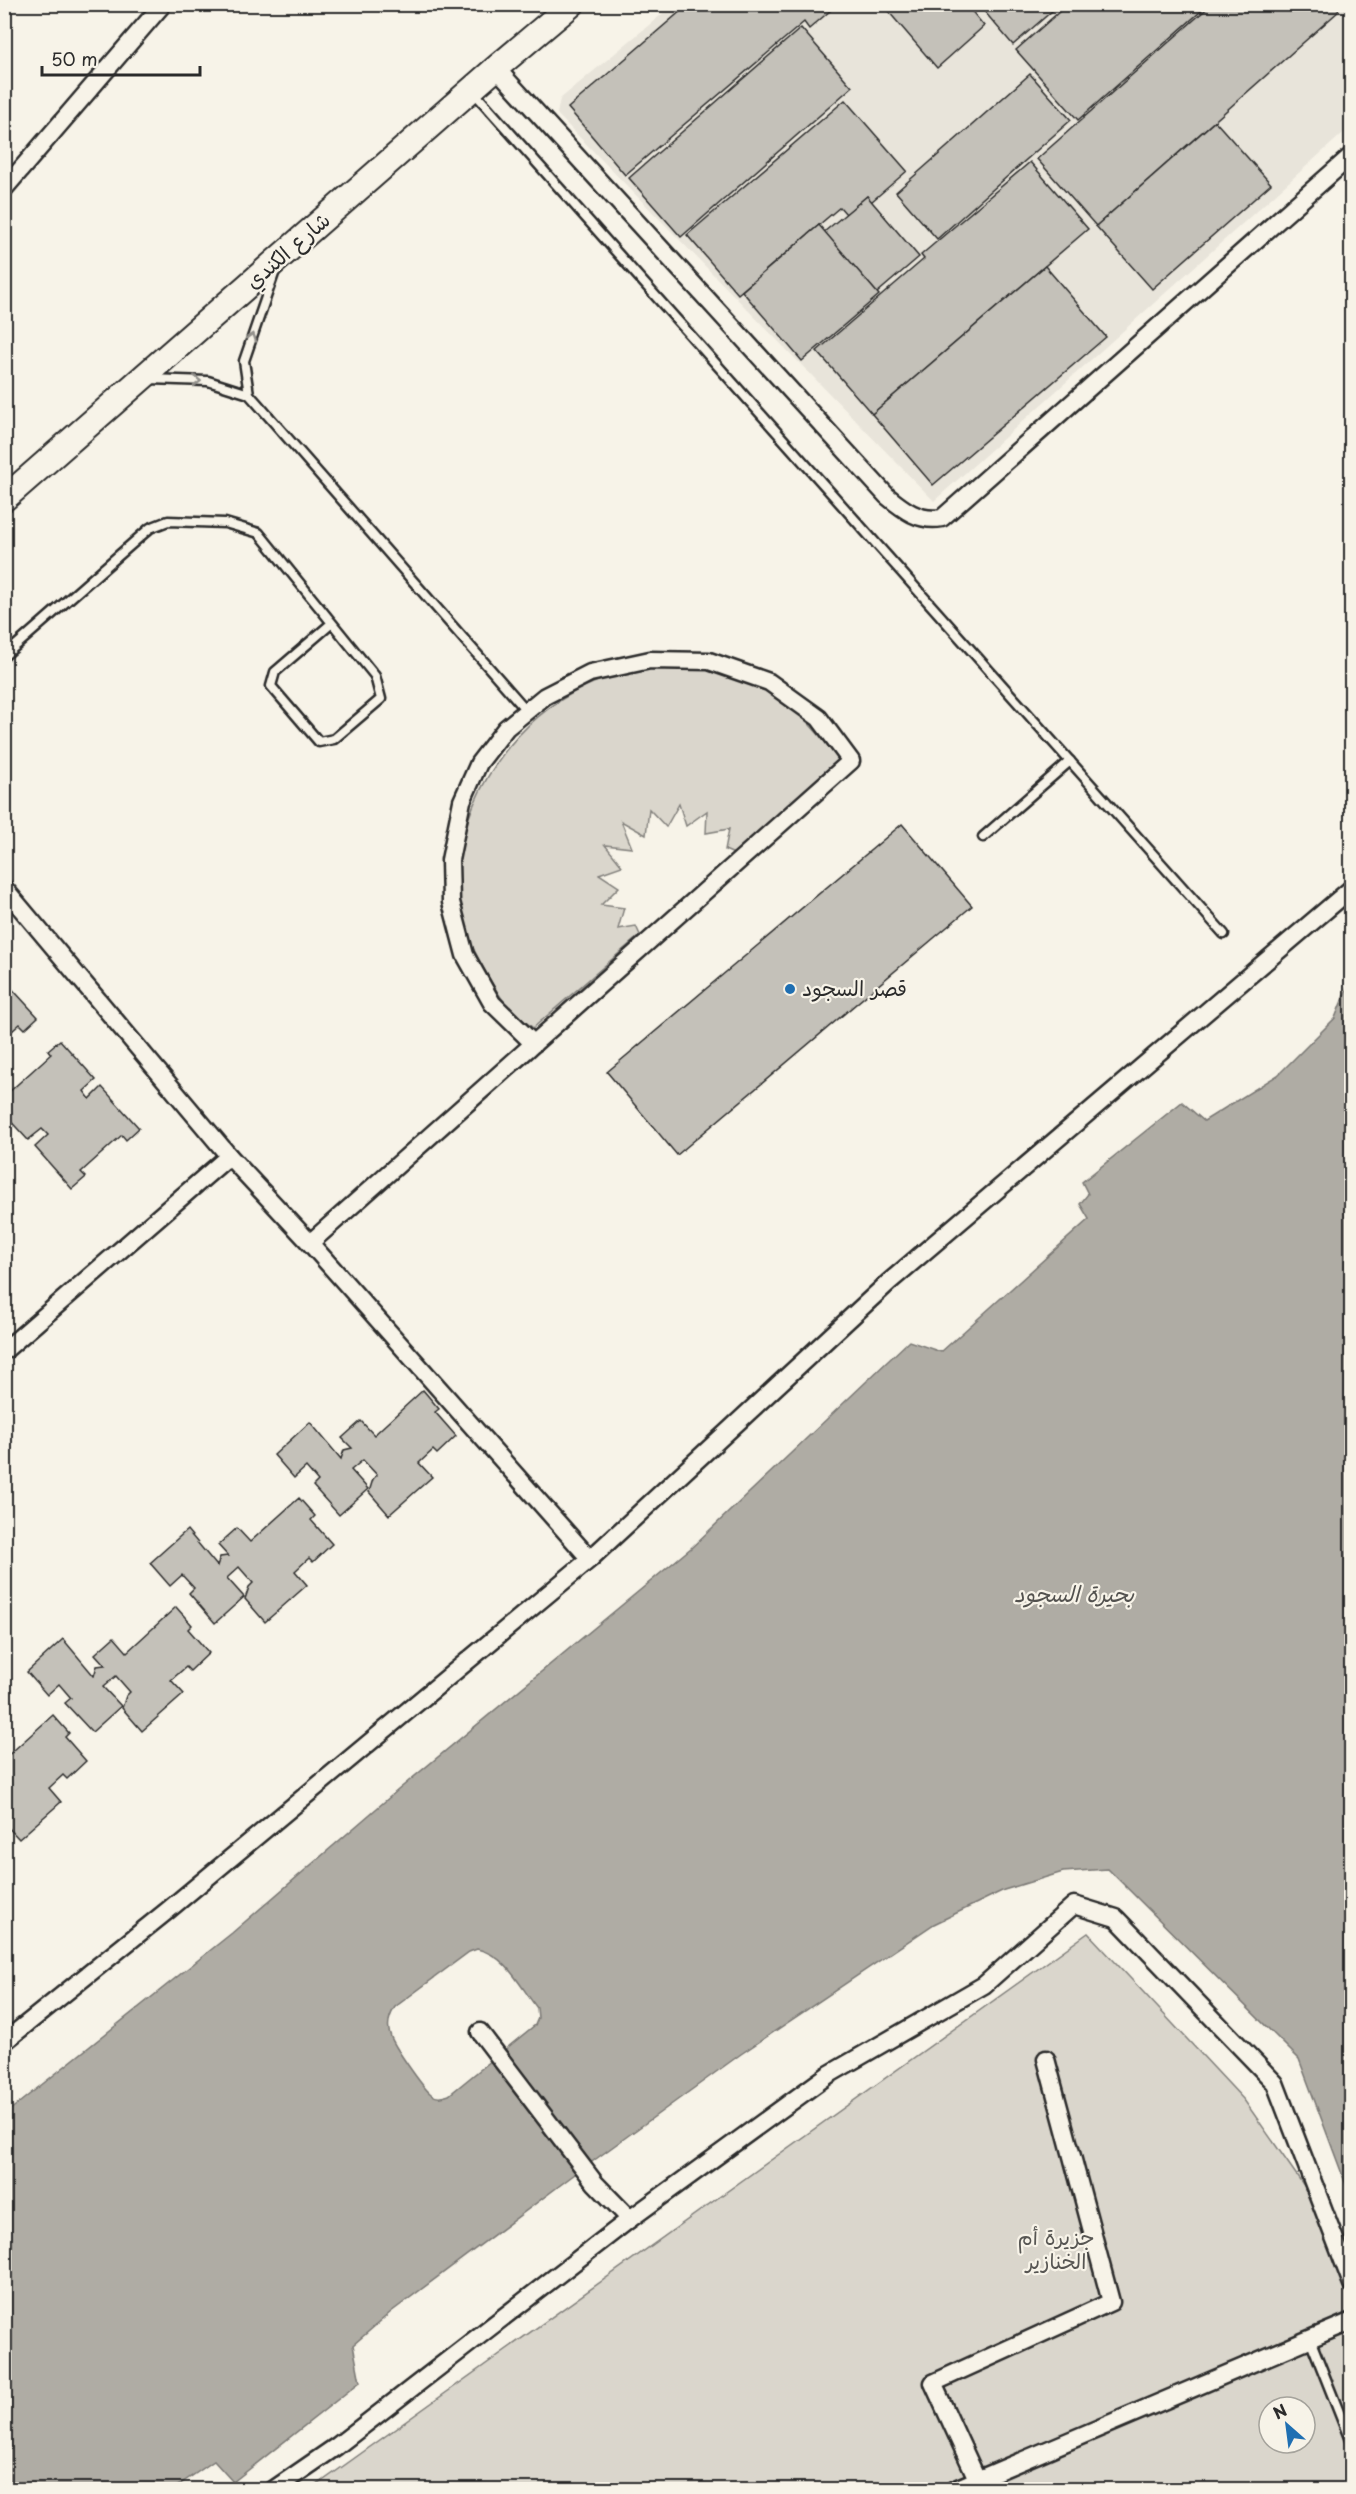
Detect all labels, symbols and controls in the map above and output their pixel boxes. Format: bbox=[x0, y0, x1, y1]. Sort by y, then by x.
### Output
scale bar bbox=[42, 39, 200, 77]
text: 50 m bbox=[51, 45, 98, 72]
street label: شارع الكندي bbox=[237, 203, 337, 296]
one-way arrow bbox=[245, 332, 257, 343]
one-way arrow bbox=[192, 374, 201, 387]
place label: قصر السجود bbox=[802, 971, 907, 1003]
marker: قصر السجود bbox=[783, 982, 797, 996]
water label: بحيرة السجود bbox=[1014, 1576, 1135, 1609]
park label: جزيرة أم الخنازير bbox=[1017, 2220, 1095, 2276]
north arrow bbox=[1257, 2395, 1317, 2455]
text: N bbox=[1268, 2397, 1291, 2424]

